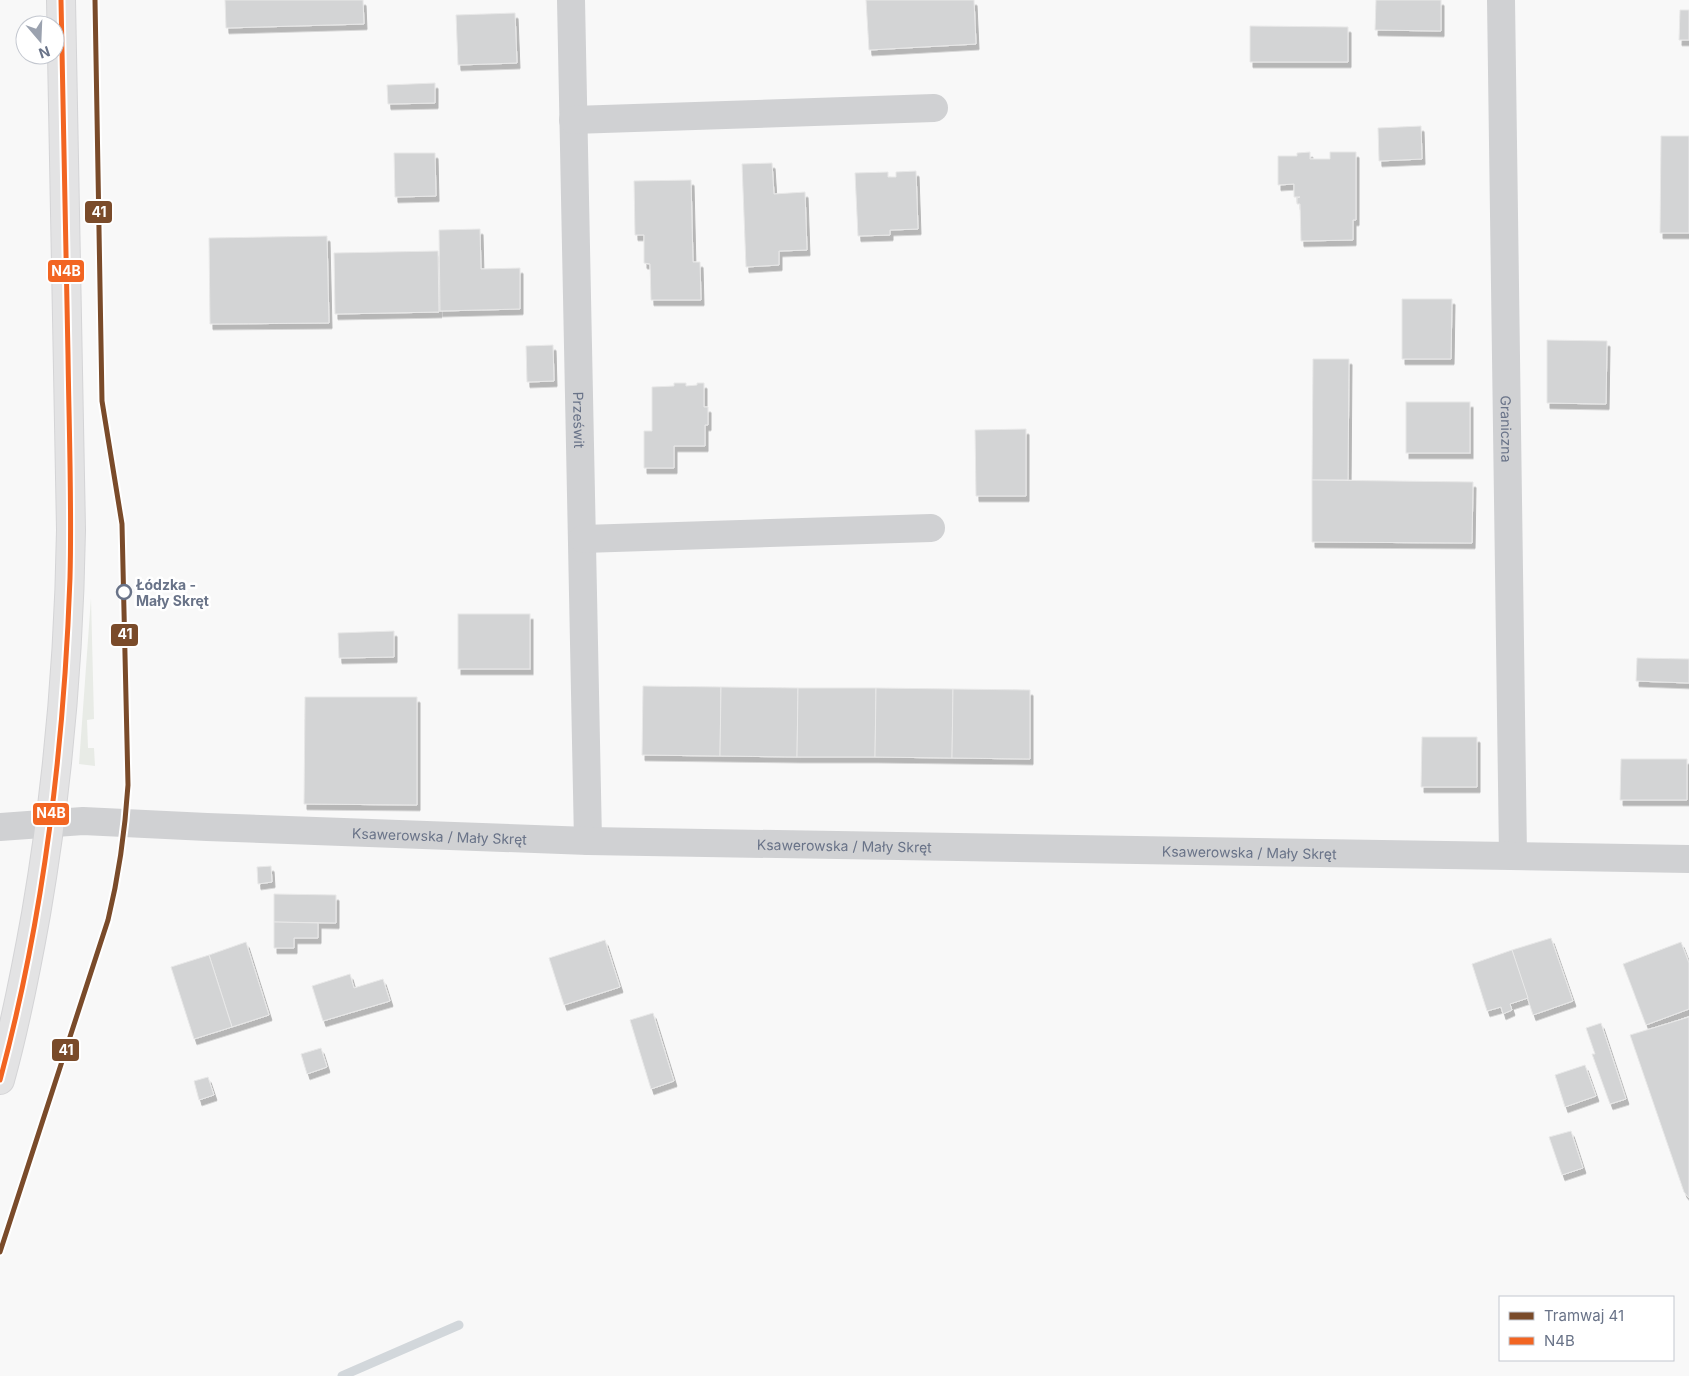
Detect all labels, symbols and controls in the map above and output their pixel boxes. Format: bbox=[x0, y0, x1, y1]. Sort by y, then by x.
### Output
north arrow bbox=[15, 15, 65, 65]
text: N bbox=[37, 43, 52, 63]
line badge: 41 bbox=[84, 200, 113, 224]
text: 41 bbox=[92, 203, 106, 220]
line badge: N4B bbox=[47, 259, 85, 283]
text: N4B bbox=[51, 262, 81, 279]
street label: Prześwit bbox=[570, 391, 589, 449]
street label: Graniczna bbox=[1498, 395, 1516, 463]
place label: Łódzka - Mały Skręt bbox=[136, 576, 209, 609]
marker: Łódzka - Mały Skręt bbox=[116, 584, 132, 600]
line badge: 41 bbox=[110, 623, 139, 647]
text: 41 bbox=[118, 625, 132, 642]
line badge: N4B bbox=[32, 802, 70, 826]
text: N4B bbox=[36, 804, 66, 821]
street label: Ksawerowska / Mały Skręt bbox=[352, 824, 528, 847]
street label: Ksawerowska / Mały Skręt bbox=[757, 835, 932, 855]
street label: Ksawerowska / Mały Skręt bbox=[1162, 842, 1337, 862]
line badge: 41 bbox=[51, 1038, 80, 1062]
text: 41 bbox=[59, 1041, 73, 1058]
legend bbox=[1499, 1296, 1674, 1361]
text: Tramwaj 41 bbox=[1544, 1306, 1624, 1325]
text: N4B bbox=[1544, 1331, 1575, 1350]

